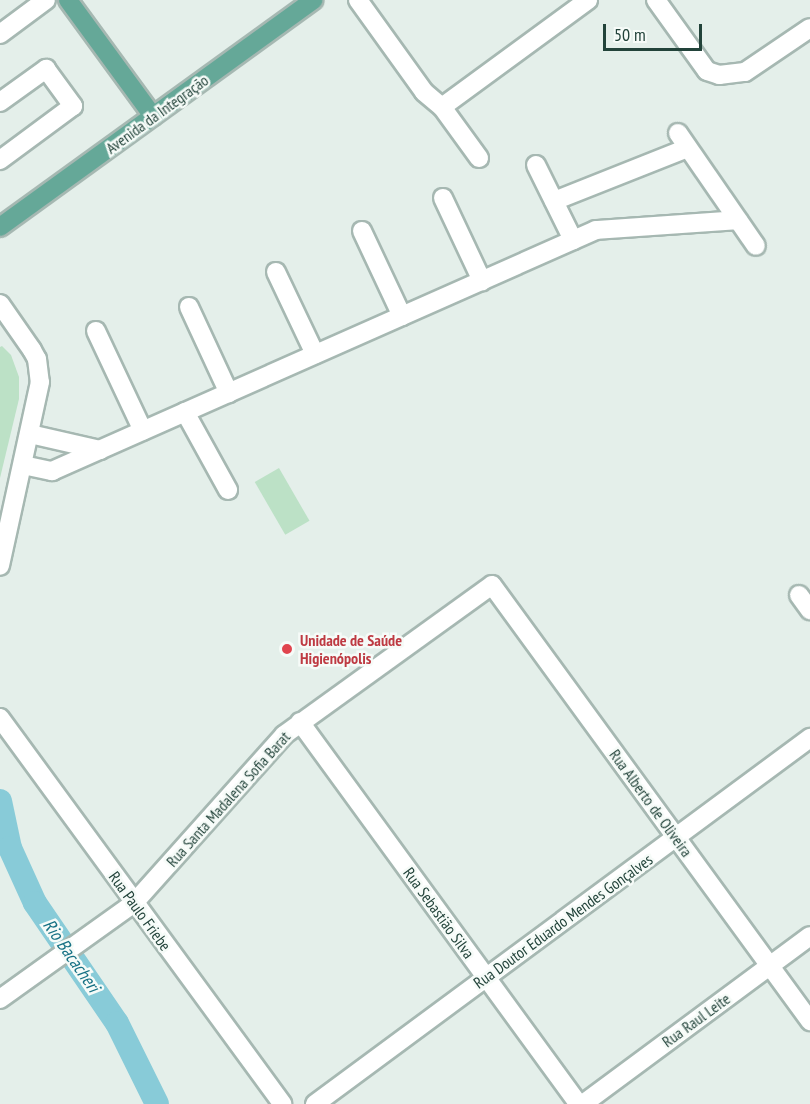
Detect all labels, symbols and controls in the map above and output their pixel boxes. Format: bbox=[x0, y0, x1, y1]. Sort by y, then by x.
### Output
scale bar bbox=[606, 12, 705, 50]
text: 50 m bbox=[614, 23, 646, 46]
street label: Avenida da Integração bbox=[102, 70, 212, 158]
place label: Unidade de Saúde Higienópolis bbox=[300, 630, 402, 668]
marker: Unidade de Saúde Higienópolis bbox=[278, 640, 296, 658]
street label: Rua Santa Madalena Sofia Barat bbox=[162, 727, 294, 871]
street label: Rua Alberto de Oliveira bbox=[605, 745, 697, 861]
street label: Rua Doutor Eduardo Mendes Gonçalves bbox=[470, 850, 656, 992]
street label: Rua Sebastião Silva bbox=[400, 864, 478, 962]
street label: Rua Paulo Friebe bbox=[105, 868, 175, 954]
water label: Rio Bacacheri bbox=[38, 915, 104, 997]
street label: Rua Raul Leite bbox=[658, 989, 734, 1051]

